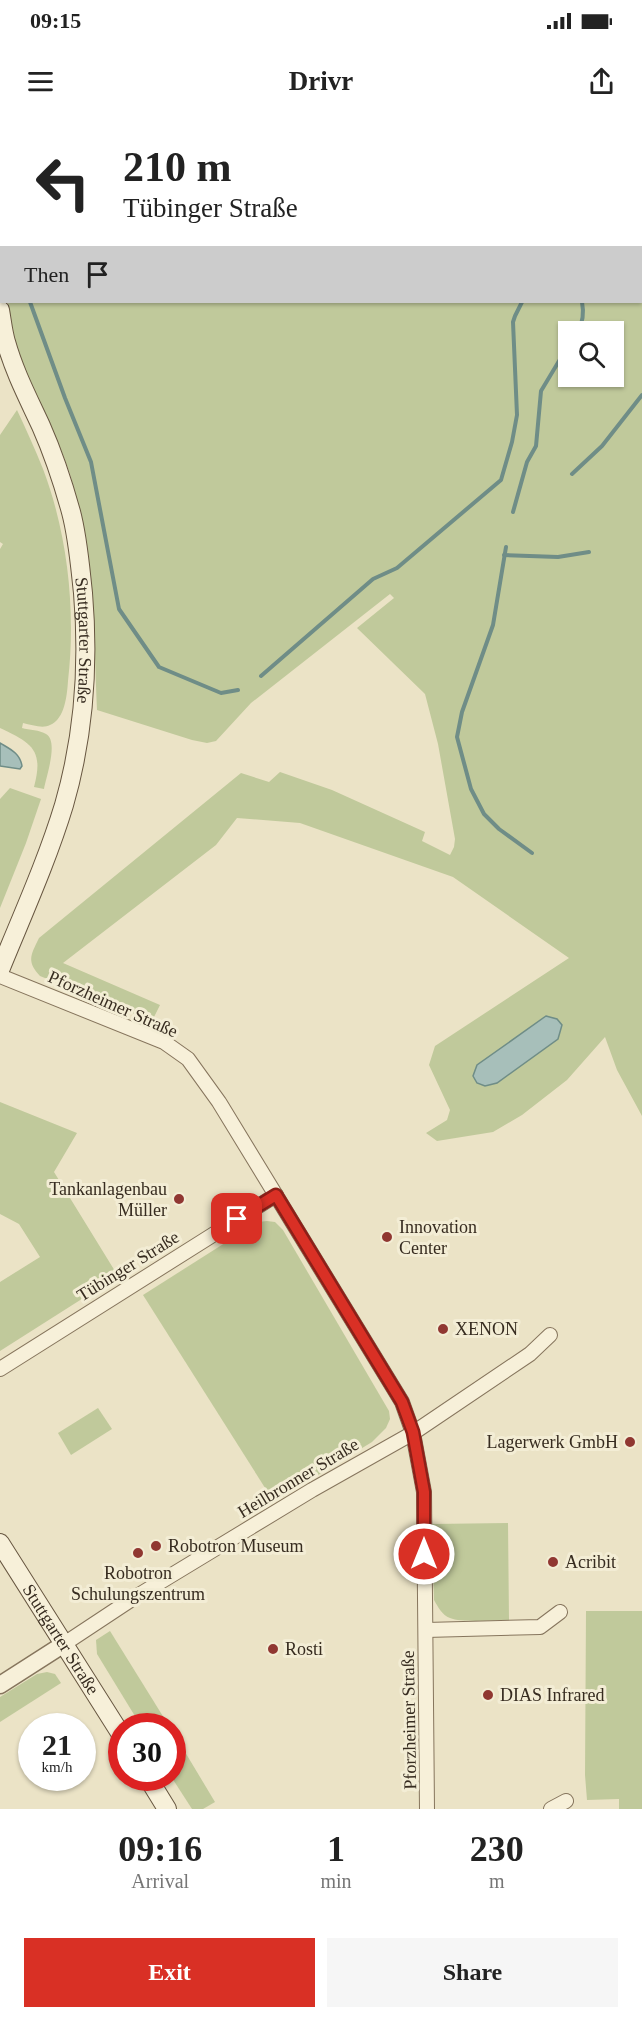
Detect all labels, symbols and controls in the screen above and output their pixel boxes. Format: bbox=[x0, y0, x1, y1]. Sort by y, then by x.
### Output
text: 09:15 bbox=[30, 8, 81, 33]
icon: menu bbox=[24, 65, 57, 98]
icon: share bbox=[585, 65, 618, 98]
text: Drivr bbox=[289, 66, 353, 96]
icon: left bbox=[24, 144, 102, 222]
text: 210 m bbox=[123, 144, 232, 190]
text: Tübinger Straße bbox=[123, 193, 298, 223]
icon: arrive bbox=[81, 258, 114, 291]
text: Then bbox=[24, 262, 69, 287]
map controls bbox=[558, 321, 624, 387]
button: search bbox=[558, 321, 624, 387]
street label: Stuttgarter Straße bbox=[71, 576, 95, 704]
street label: Pforzheimer Straße bbox=[45, 967, 181, 1041]
place label: Tankanlagenbau Müller bbox=[49, 1179, 167, 1220]
marker: Tankanlagenbau Müller bbox=[172, 1192, 186, 1206]
pin bbox=[211, 1193, 262, 1244]
icon: arrive bbox=[220, 1202, 253, 1235]
place label: Innovation Center bbox=[399, 1217, 477, 1258]
street label: Tübinger Straße bbox=[73, 1227, 183, 1305]
marker: Innovation Center bbox=[380, 1230, 394, 1244]
place label: XENON bbox=[455, 1319, 518, 1339]
marker: XENON bbox=[436, 1322, 450, 1336]
place label: Lagerwerk GmbH bbox=[487, 1432, 618, 1452]
street label: Heilbronner Straße bbox=[234, 1434, 362, 1522]
marker: Lagerwerk GmbH bbox=[623, 1435, 637, 1449]
position arrow bbox=[392, 1522, 456, 1586]
place label: Robotron Museum bbox=[168, 1536, 304, 1556]
marker: Robotron Museum bbox=[149, 1539, 163, 1553]
marker: Robotron Schulungszentrum bbox=[131, 1546, 145, 1560]
place label: Acribit bbox=[565, 1552, 616, 1572]
marker: Acribit bbox=[546, 1555, 560, 1569]
place label: Robotron Schulungszentrum bbox=[71, 1563, 205, 1604]
street label: Stuttgarter Straße bbox=[19, 1581, 103, 1698]
place label: Rosti bbox=[285, 1639, 323, 1659]
marker: Rosti bbox=[266, 1642, 280, 1656]
street label: Pforzheimer Straße bbox=[398, 1650, 420, 1790]
place label: DIAS Infrared bbox=[500, 1685, 604, 1705]
marker: DIAS Infrared bbox=[481, 1688, 495, 1702]
speed limit sign: 30 bbox=[108, 1713, 186, 1791]
text: 21 bbox=[42, 1728, 72, 1761]
text: km/h bbox=[42, 1759, 72, 1775]
text: 09:16 bbox=[118, 1829, 202, 1869]
text: 1 bbox=[327, 1829, 345, 1869]
text: 230 bbox=[470, 1829, 524, 1869]
text: Arrival bbox=[131, 1870, 189, 1892]
text: min bbox=[320, 1870, 352, 1892]
text: m bbox=[489, 1870, 505, 1892]
button: Exit bbox=[24, 1938, 315, 2007]
button: Share bbox=[327, 1938, 618, 2007]

